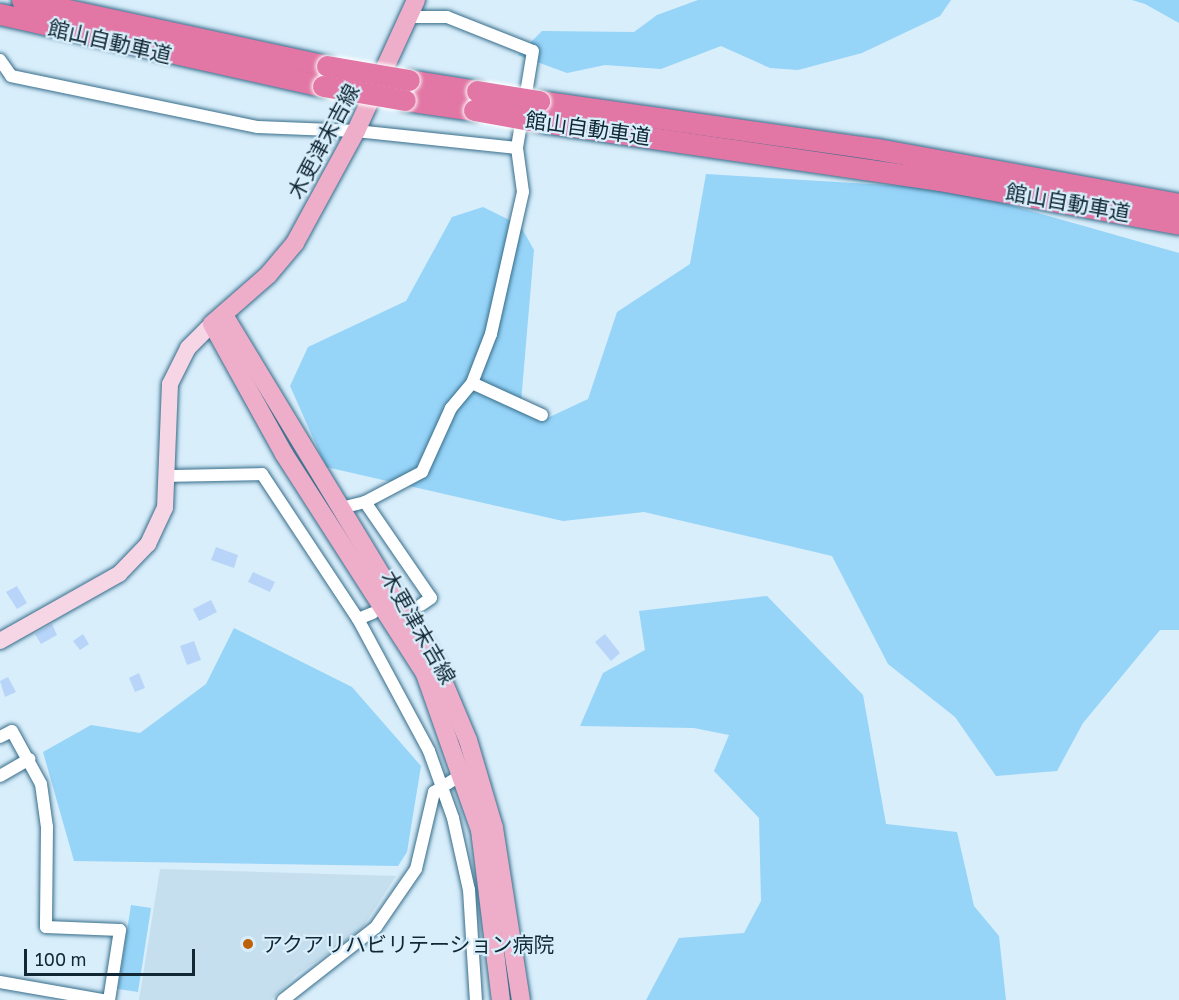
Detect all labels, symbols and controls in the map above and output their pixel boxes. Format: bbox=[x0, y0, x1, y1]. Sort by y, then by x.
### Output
street label: 館山自動車道 bbox=[46, 15, 174, 67]
street label: 木更津末吉線 bbox=[282, 79, 364, 203]
street label: 館山自動車道 bbox=[524, 107, 652, 149]
street label: 館山自動車道 bbox=[1004, 179, 1132, 225]
street label: 木更津末吉線 bbox=[377, 566, 461, 688]
place label: アクアリハビリテーション病院 bbox=[262, 931, 556, 957]
marker: アクアリハビリテーション病院 bbox=[239, 935, 257, 953]
scale bar bbox=[27, 937, 198, 975]
text: 100 m bbox=[35, 948, 86, 970]

